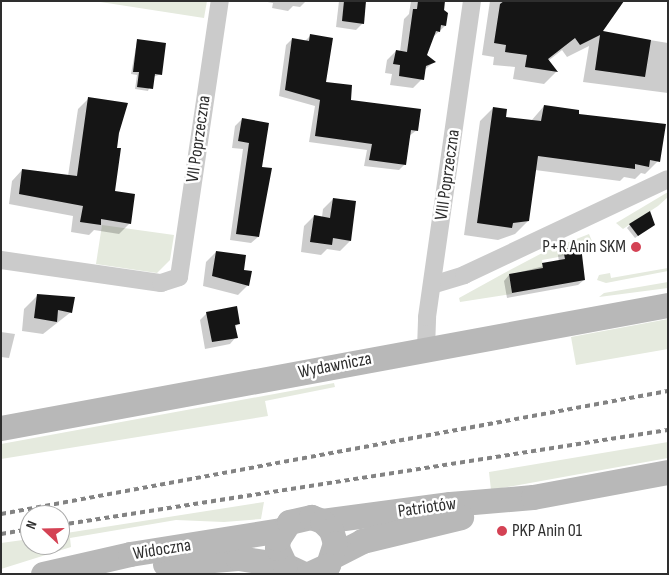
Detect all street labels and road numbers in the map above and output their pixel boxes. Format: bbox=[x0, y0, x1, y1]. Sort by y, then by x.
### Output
street label: VII Poprzeczna bbox=[182, 94, 216, 184]
street label: VIII Poprzeczna bbox=[431, 128, 465, 222]
street label: Wydawnicza bbox=[296, 348, 374, 384]
street label: Patriotów bbox=[396, 493, 458, 523]
street label: Widoczna bbox=[132, 535, 192, 565]

